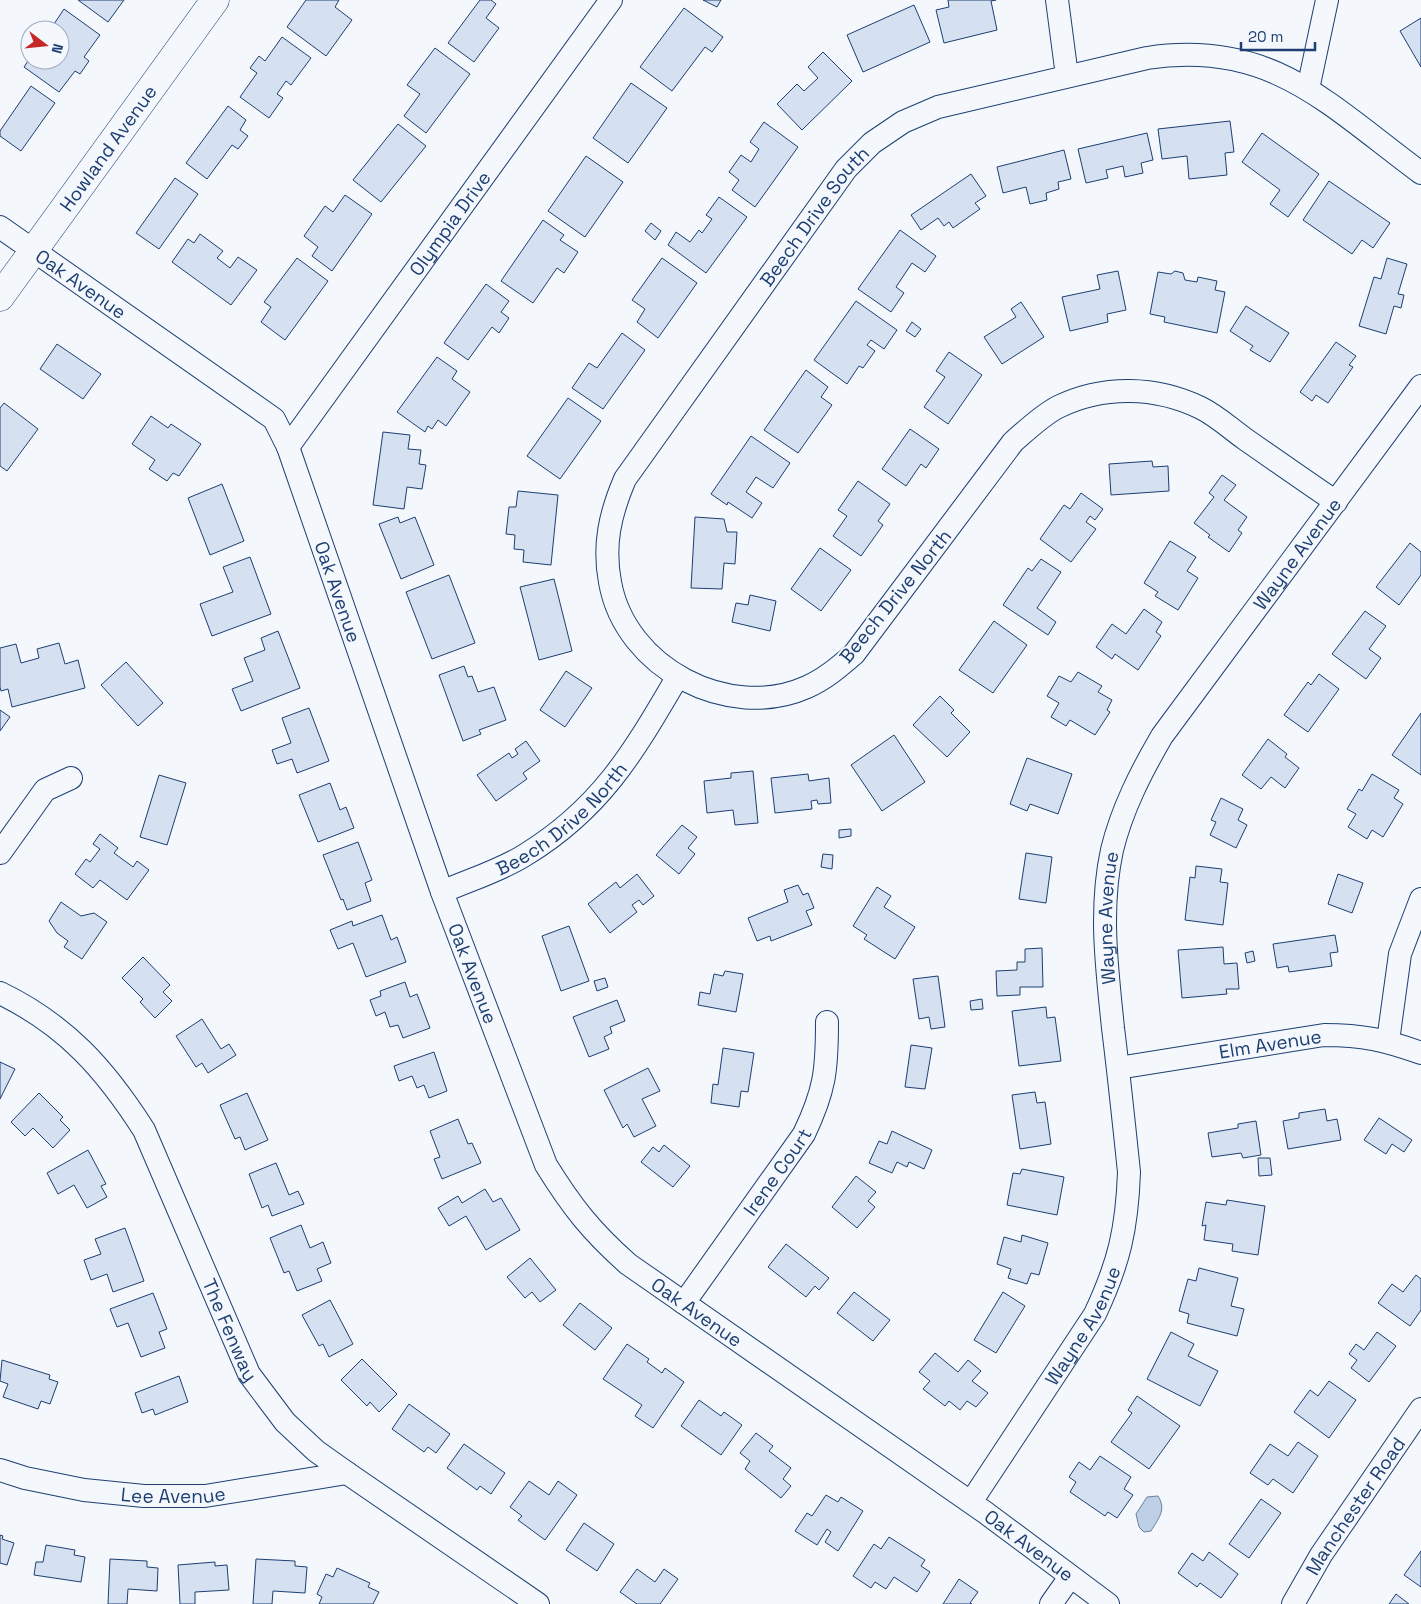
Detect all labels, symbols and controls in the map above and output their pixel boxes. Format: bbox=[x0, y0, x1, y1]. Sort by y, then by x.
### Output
north arrow bbox=[20, 20, 70, 70]
scale bar bbox=[1241, 20, 1315, 52]
text: 20 m bbox=[1248, 27, 1283, 46]
text: N bbox=[48, 42, 67, 56]
street label: Howland Avenue bbox=[54, 80, 163, 217]
street label: Beech Drive South bbox=[754, 141, 875, 292]
street label: Olympia Drive bbox=[404, 166, 496, 281]
street label: Oak Avenue bbox=[30, 244, 131, 325]
street label: Wayne Avenue bbox=[1248, 493, 1347, 615]
street label: Beech Drive North bbox=[834, 524, 957, 668]
street label: Oak Avenue bbox=[309, 538, 367, 646]
street label: Beech Drive North bbox=[492, 758, 633, 882]
street label: Wayne Avenue bbox=[1093, 849, 1124, 985]
street label: Oak Avenue bbox=[442, 920, 503, 1028]
street label: Elm Avenue bbox=[1217, 1024, 1323, 1065]
street label: Irene Court bbox=[738, 1125, 818, 1221]
street label: Wayne Avenue bbox=[1039, 1263, 1126, 1390]
street label: Oak Avenue bbox=[646, 1272, 747, 1353]
street label: The Fenway bbox=[196, 1275, 262, 1387]
street label: Manchester Road bbox=[1300, 1432, 1411, 1580]
street label: Lee Avenue bbox=[120, 1481, 227, 1509]
street label: Oak Avenue bbox=[979, 1504, 1079, 1587]

